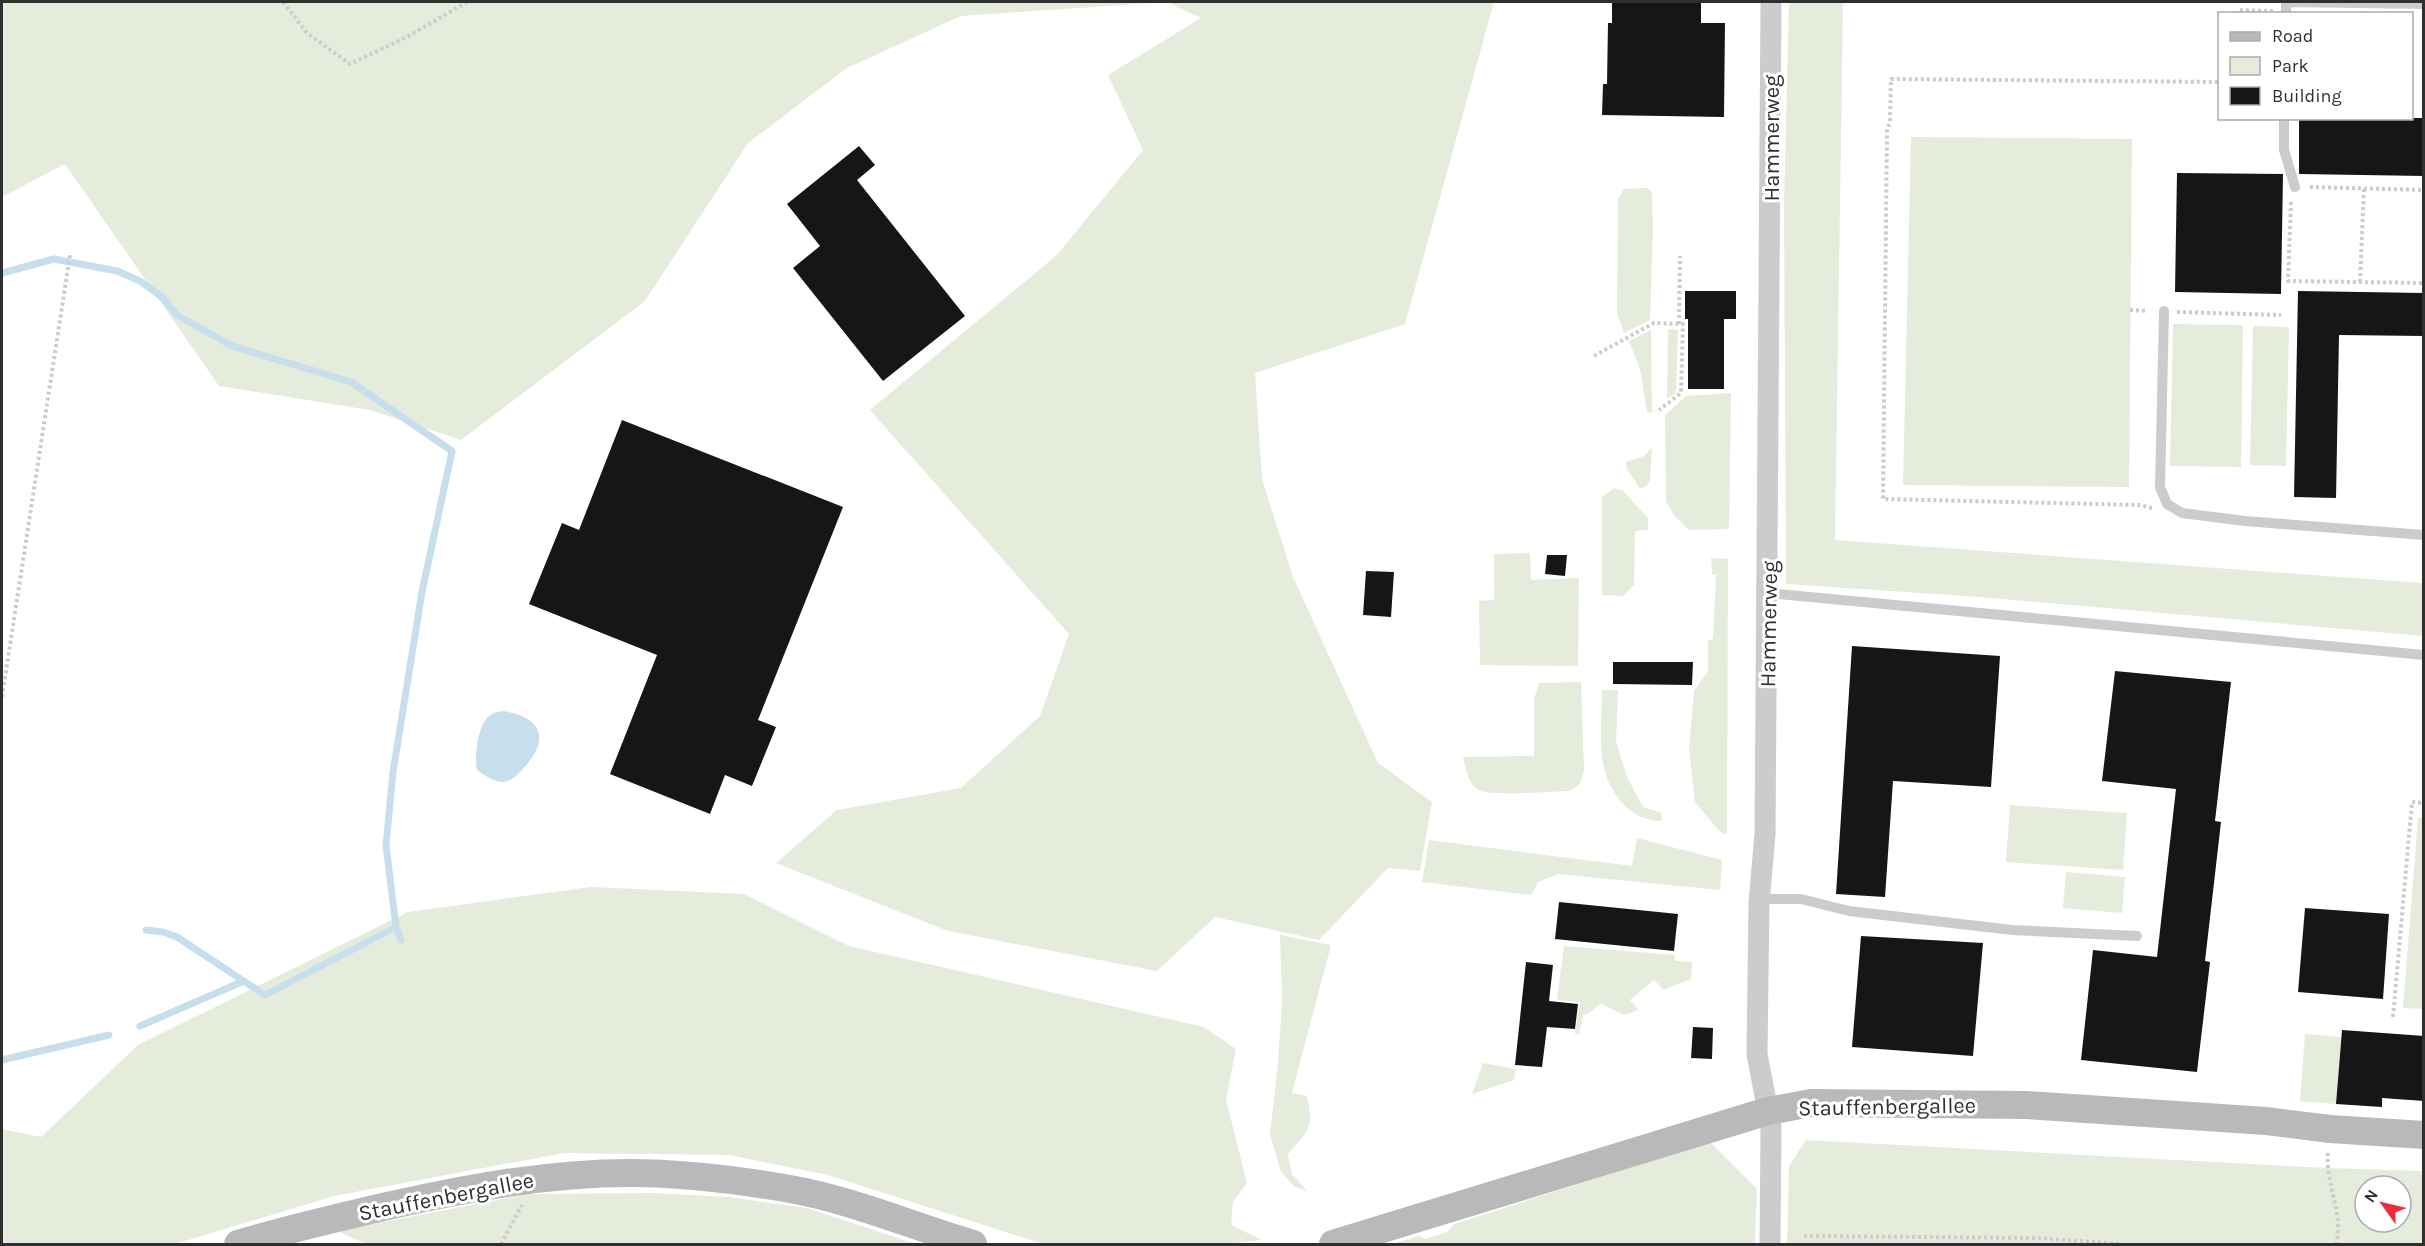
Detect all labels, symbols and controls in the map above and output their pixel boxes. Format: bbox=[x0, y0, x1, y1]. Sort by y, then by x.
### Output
legend bbox=[2218, 12, 2413, 120]
text: Road bbox=[2272, 25, 2313, 47]
text: Park bbox=[2272, 55, 2309, 77]
street label: Hammerweg bbox=[1759, 74, 1785, 201]
text: Building bbox=[2272, 85, 2342, 107]
street label: Hammerweg bbox=[1755, 560, 1783, 688]
street label: Stauffenbergallee bbox=[1798, 1092, 1976, 1122]
street label: Stauffenbergallee bbox=[356, 1167, 536, 1227]
north arrow bbox=[2353, 1174, 2413, 1234]
text: N bbox=[2360, 1186, 2382, 1206]

